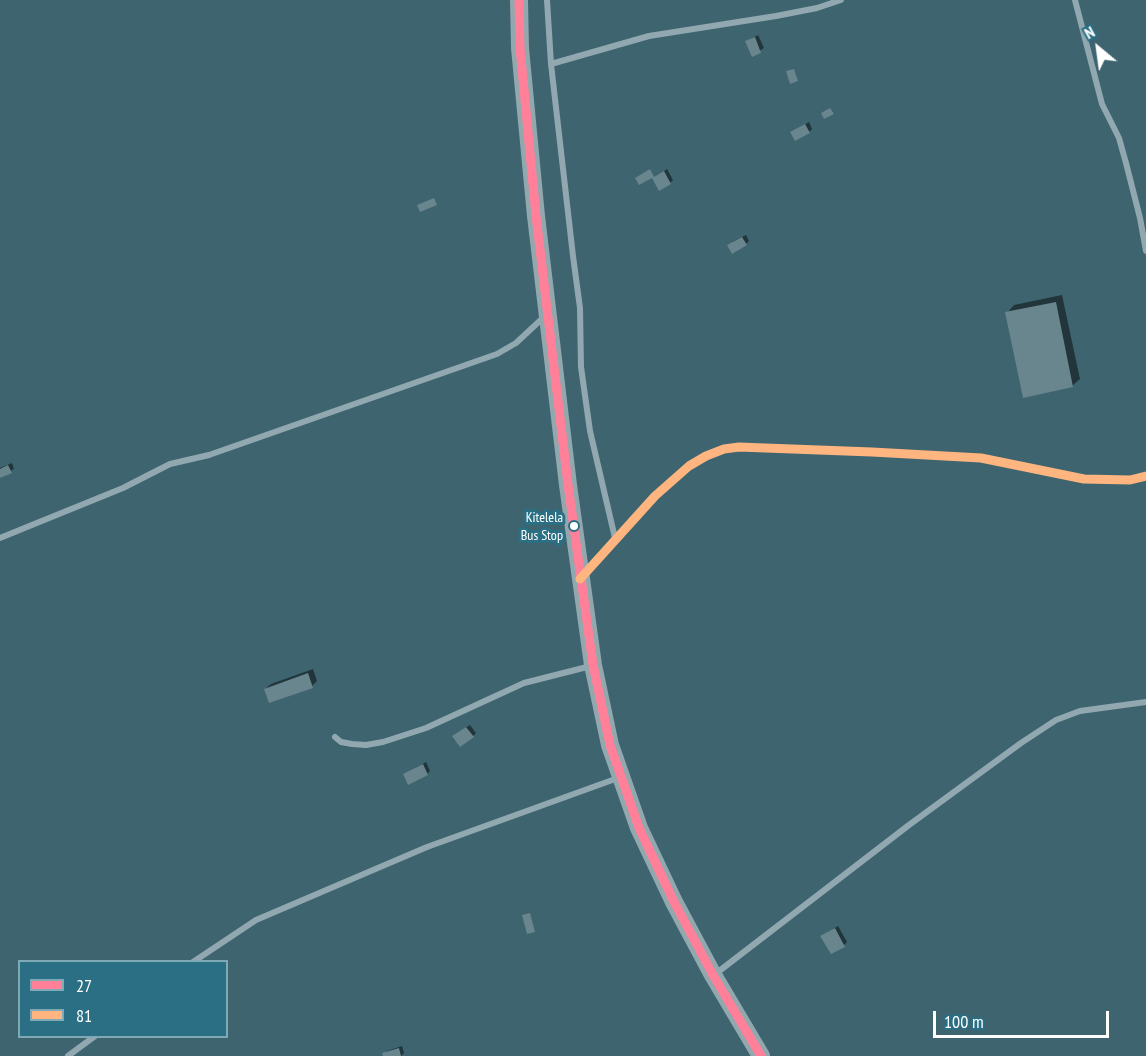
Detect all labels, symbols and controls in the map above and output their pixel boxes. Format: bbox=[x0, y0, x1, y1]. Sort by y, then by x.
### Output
north arrow bbox=[1068, 18, 1128, 78]
text: N bbox=[1081, 21, 1098, 43]
place label: Kitelela Bus Stop bbox=[521, 510, 563, 542]
marker: Kitelela Bus Stop bbox=[568, 520, 580, 532]
legend bbox=[18, 960, 228, 1038]
text: 27 bbox=[76, 974, 92, 997]
scale bar bbox=[936, 999, 1112, 1037]
text: 81 bbox=[76, 1004, 92, 1027]
text: 100 m bbox=[944, 1010, 984, 1033]

